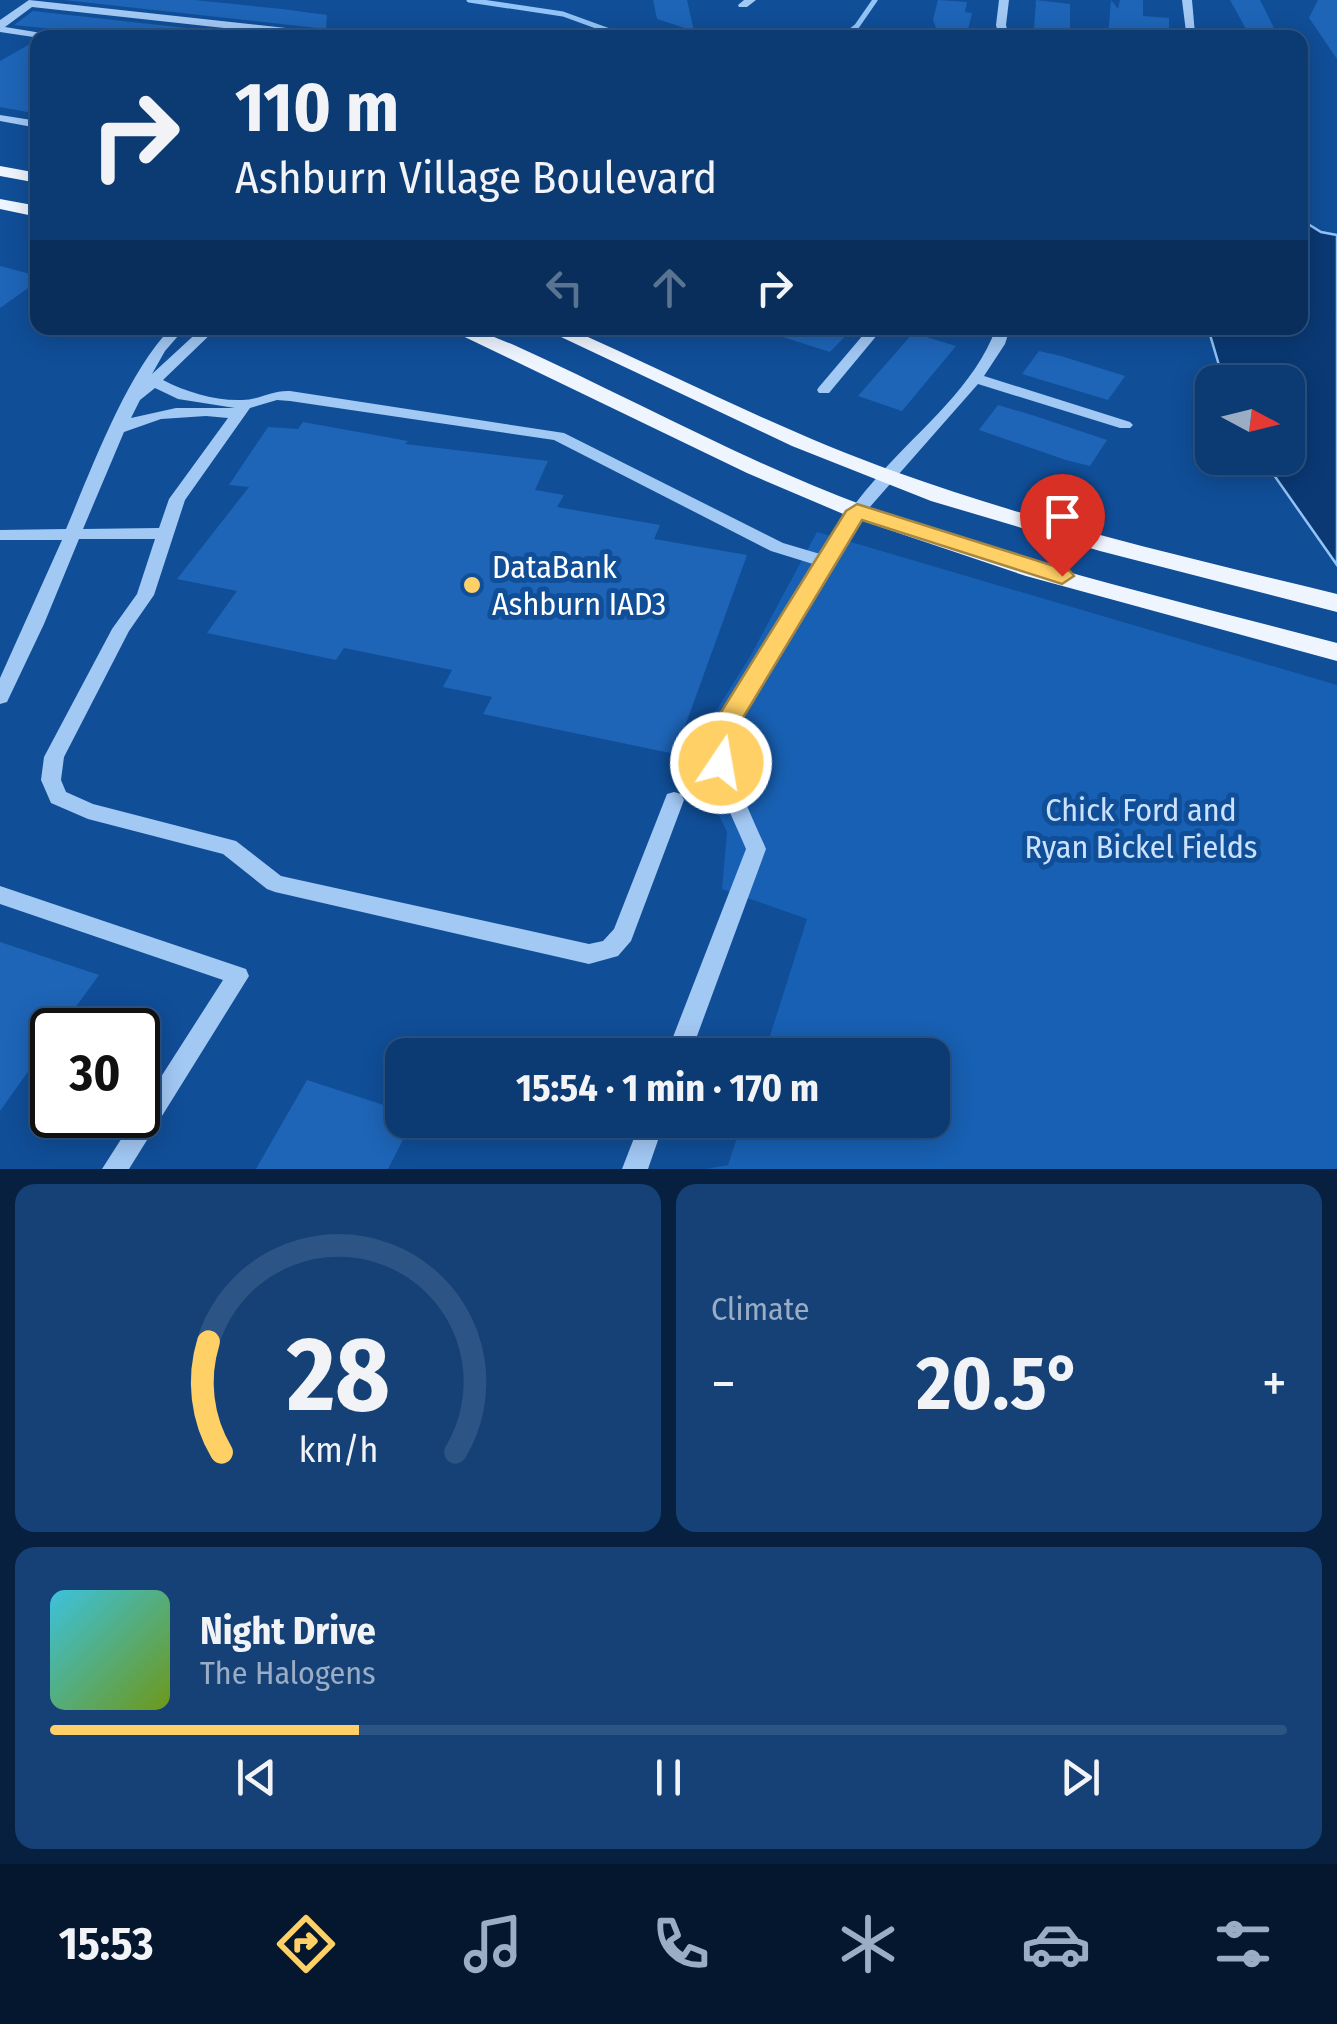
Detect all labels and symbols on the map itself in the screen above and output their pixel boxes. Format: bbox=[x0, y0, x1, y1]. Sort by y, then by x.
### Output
north arrow bbox=[1195, 365, 1305, 475]
pin bbox=[1020, 474, 1105, 577]
place label: DataBank Ashburn IAD3 bbox=[492, 548, 666, 623]
marker: DataBank Ashburn IAD3 bbox=[461, 574, 483, 596]
position arrow bbox=[669, 711, 773, 815]
park label: Chick Ford and Ryan Bickel Fields bbox=[1025, 791, 1257, 866]
speed limit sign: 30 bbox=[30, 1008, 160, 1138]

